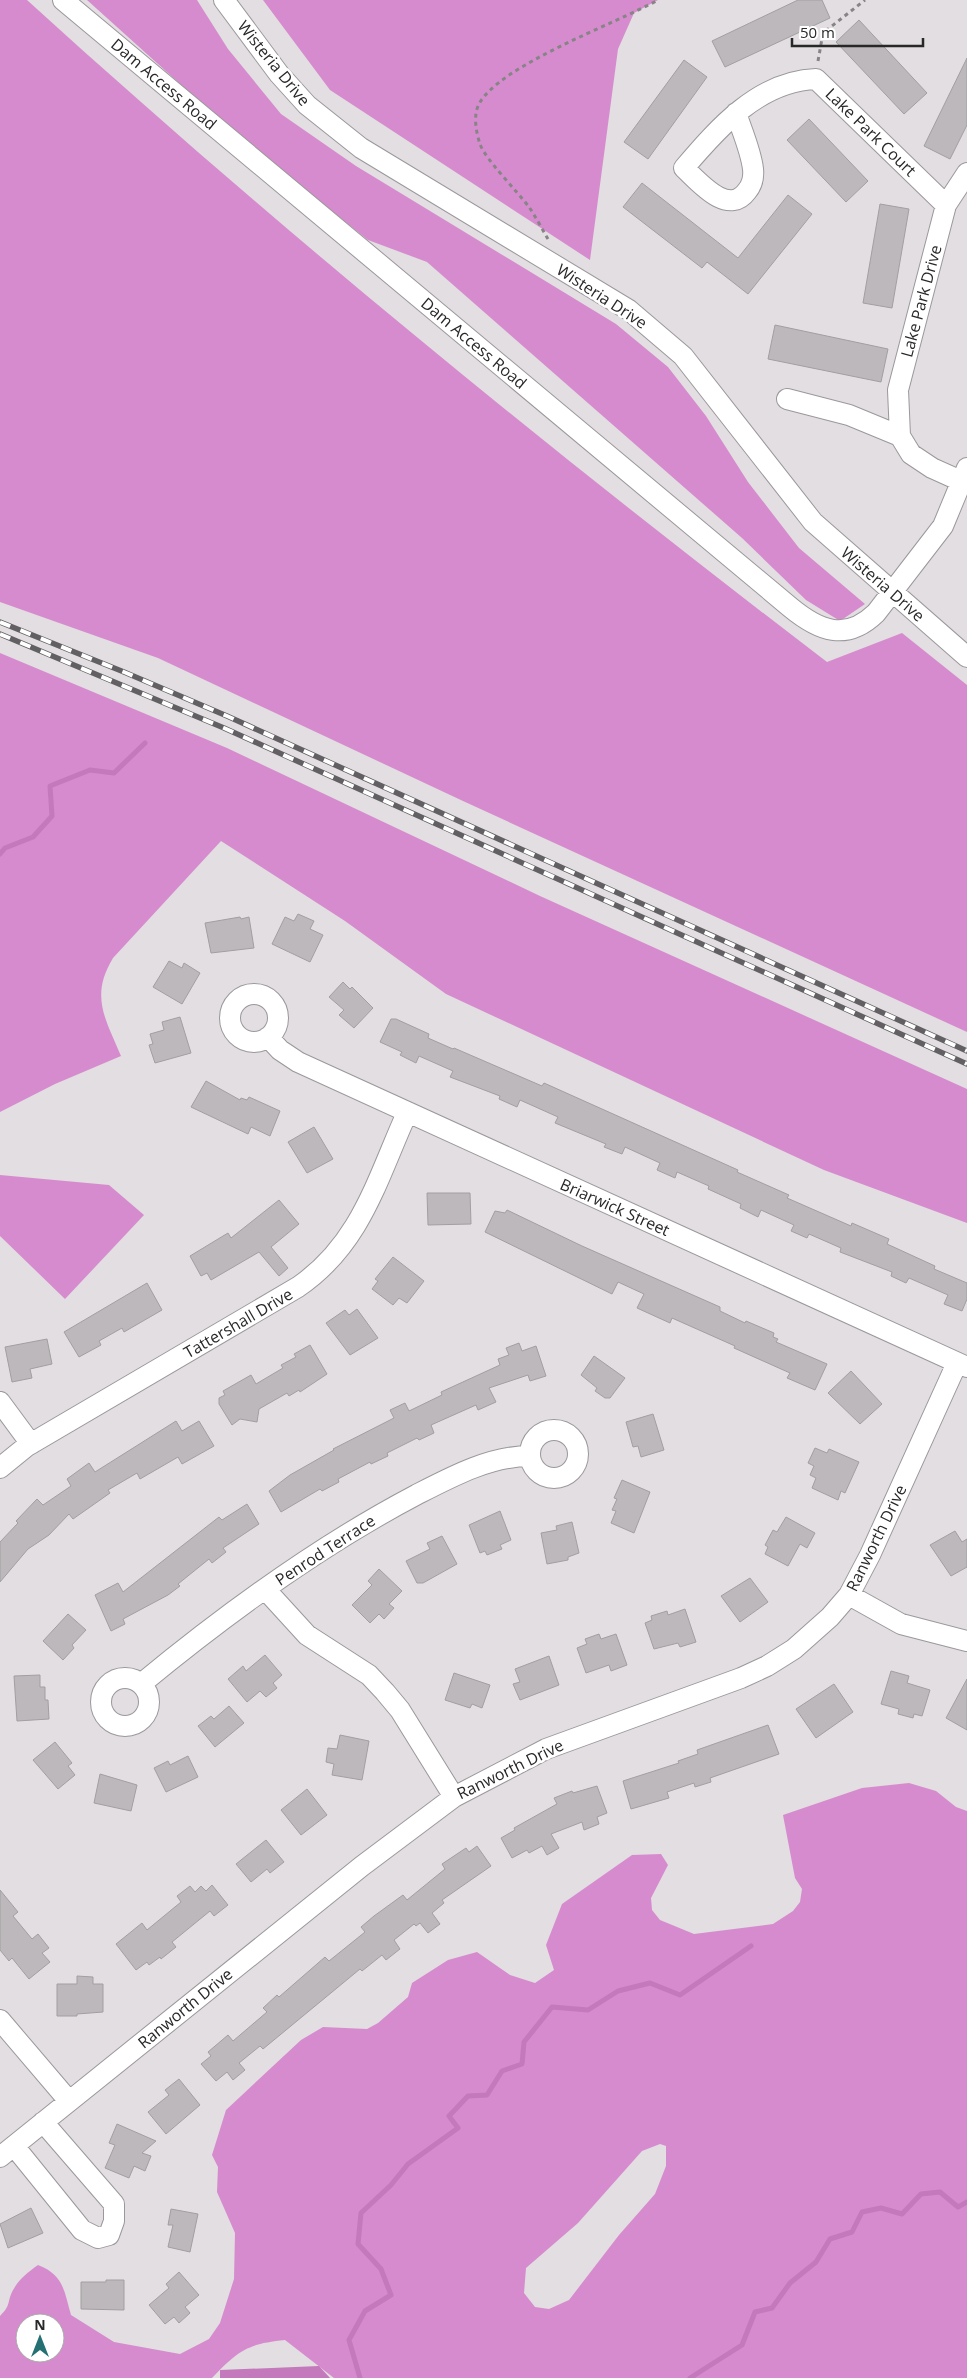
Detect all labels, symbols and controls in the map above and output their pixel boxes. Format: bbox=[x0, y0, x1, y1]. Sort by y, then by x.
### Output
scale bar bbox=[792, 15, 923, 47]
street label: Wisteria Drive bbox=[233, 16, 315, 110]
text: 50 m bbox=[800, 22, 835, 42]
street label: Dam Access Road bbox=[107, 33, 221, 135]
street label: Lake Park Court bbox=[821, 83, 921, 181]
street label: Lake Park Drive bbox=[895, 242, 947, 360]
street label: Wisteria Drive bbox=[552, 258, 652, 334]
street label: Dam Access Road bbox=[417, 292, 531, 394]
street label: Wisteria Drive bbox=[837, 542, 929, 626]
street label: Briarwick Street bbox=[557, 1173, 674, 1241]
street label: Tattershall Drive bbox=[180, 1283, 296, 1363]
street label: Ranworth Drive bbox=[841, 1481, 911, 1595]
street label: Penrod Terrace bbox=[271, 1509, 379, 1591]
street label: Ranworth Drive bbox=[453, 1734, 567, 1804]
street label: Ranworth Drive bbox=[133, 1963, 237, 2053]
north arrow bbox=[15, 2313, 65, 2363]
text: N bbox=[34, 2315, 46, 2334]

